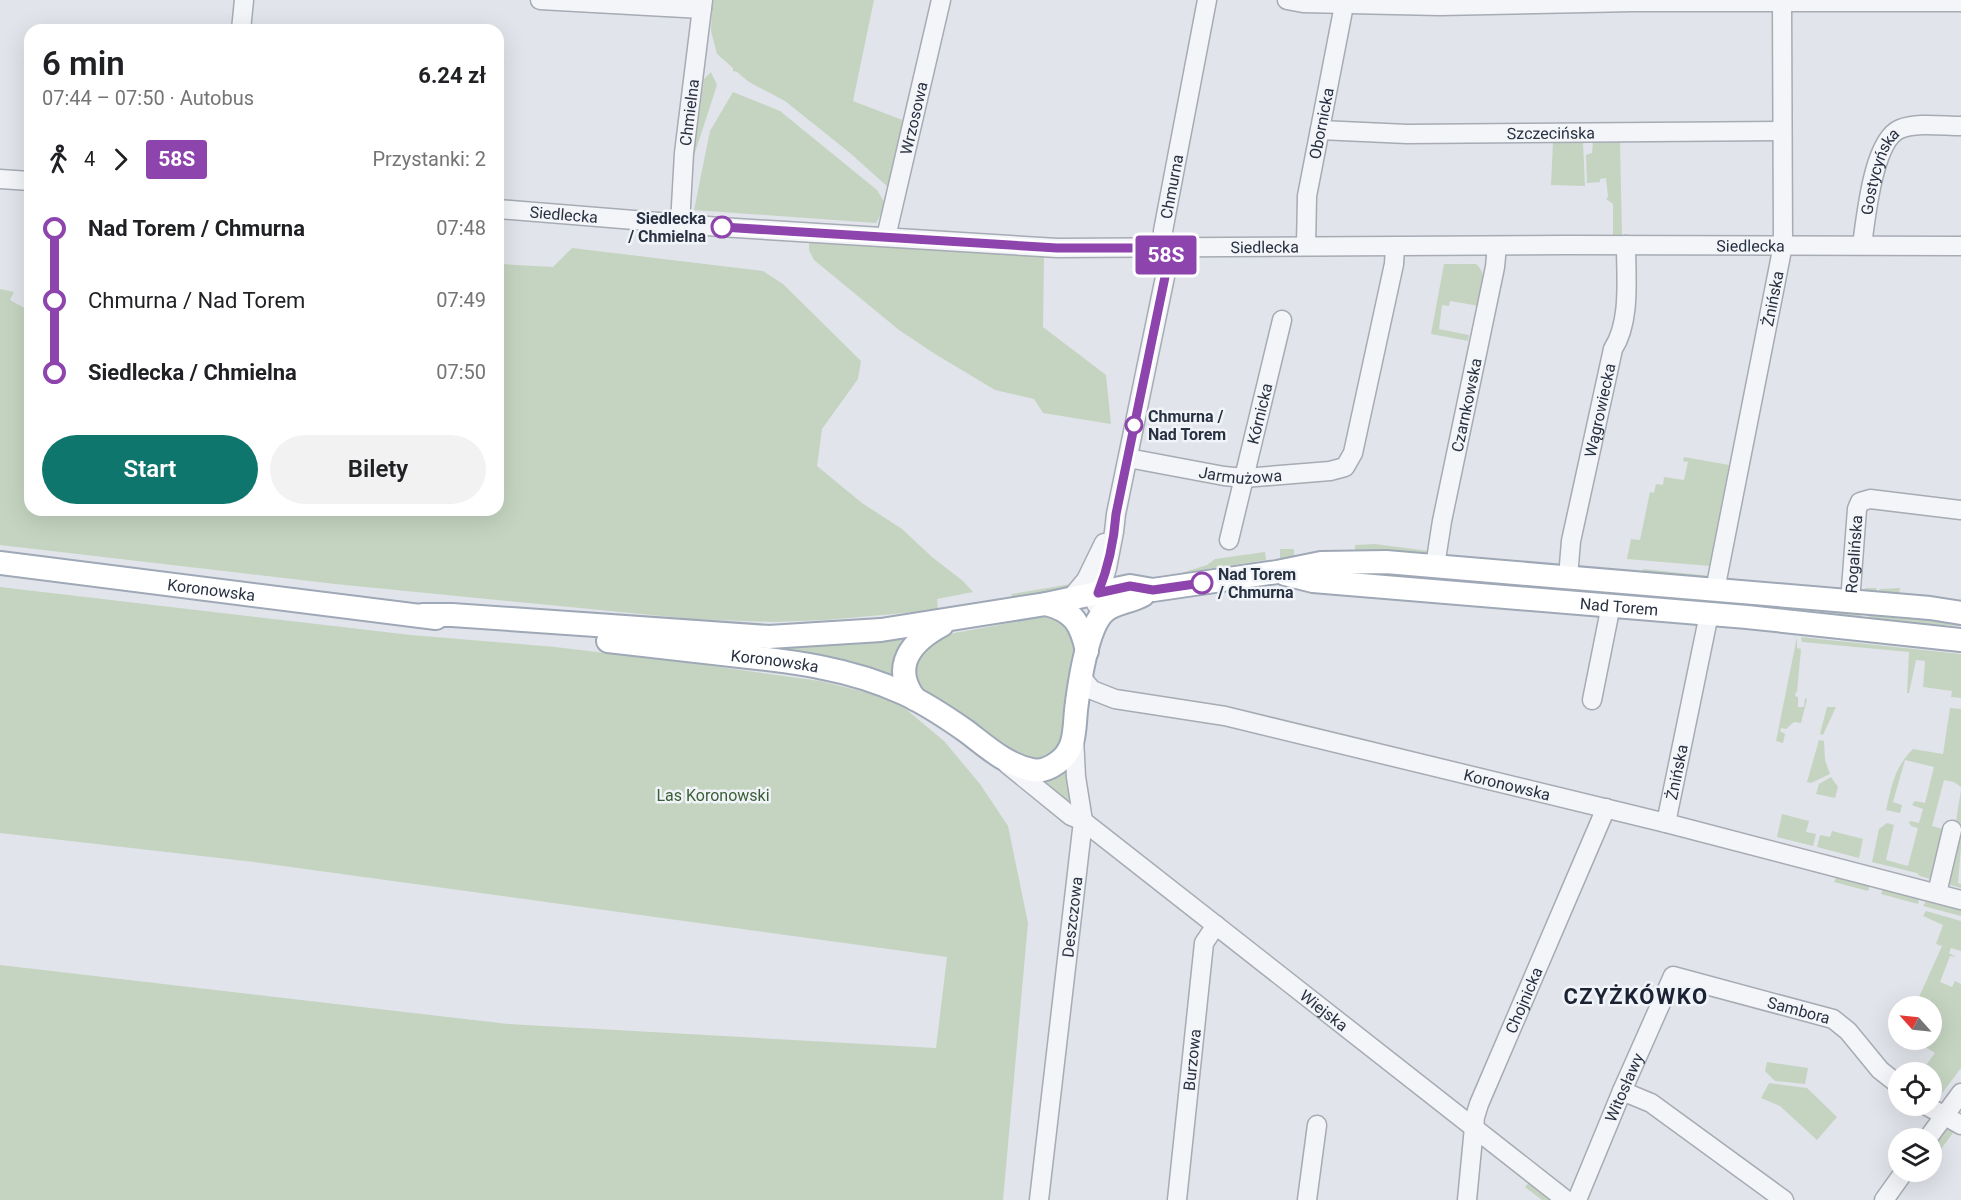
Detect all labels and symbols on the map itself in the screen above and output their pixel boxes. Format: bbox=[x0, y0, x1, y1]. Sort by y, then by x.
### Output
street label: Chmielna bbox=[675, 78, 703, 147]
street label: Wrzosowa bbox=[896, 80, 931, 157]
street label: Obornicka bbox=[1305, 86, 1337, 161]
street label: Szczecińska bbox=[1507, 123, 1595, 143]
street label: Gostycyńska bbox=[1857, 124, 1903, 216]
street label: Chmurna bbox=[1156, 153, 1187, 220]
street label: Siedlecka bbox=[529, 202, 599, 227]
place label: Siedlecka / Chmielna bbox=[627, 209, 706, 246]
marker: Siedlecka / Chmielna bbox=[711, 216, 733, 238]
line badge: 58S bbox=[1132, 236, 1200, 274]
street label: Siedlecka bbox=[1716, 236, 1785, 255]
street label: Siedlecka bbox=[1230, 237, 1299, 256]
street label: Żnińska bbox=[1758, 269, 1787, 328]
street label: Czarnkowska bbox=[1447, 356, 1485, 454]
street label: Wągrowiecka bbox=[1580, 361, 1619, 459]
street label: Kórnicka bbox=[1243, 381, 1276, 446]
place label: Chmurna / Nad Torem bbox=[1148, 407, 1226, 444]
marker: Chmurna / Nad Torem bbox=[1125, 416, 1143, 434]
street label: Jarmużowa bbox=[1197, 462, 1283, 487]
street label: Rogalińska bbox=[1841, 514, 1866, 594]
place label: Nad Torem / Chmurna bbox=[1217, 565, 1296, 602]
marker: Nad Torem / Chmurna bbox=[1191, 572, 1213, 594]
street label: Koronowska bbox=[166, 575, 256, 605]
street label: Nad Torem bbox=[1579, 594, 1659, 619]
street label: Koronowska bbox=[730, 646, 820, 676]
street label: Żnińska bbox=[1662, 743, 1691, 802]
street label: Koronowska bbox=[1462, 765, 1552, 804]
park label: Las Koronowski bbox=[656, 786, 770, 805]
street label: Deszczowa bbox=[1058, 876, 1086, 958]
street label: Chojnicka bbox=[1501, 964, 1546, 1036]
district label: CZYŻKÓWKO bbox=[1563, 983, 1709, 1009]
street label: Wiejska bbox=[1296, 986, 1352, 1035]
street label: Sambora bbox=[1765, 992, 1832, 1027]
north arrow bbox=[1888, 996, 1942, 1050]
street label: Burzowa bbox=[1179, 1028, 1204, 1092]
street label: Witosławy bbox=[1601, 1050, 1647, 1125]

